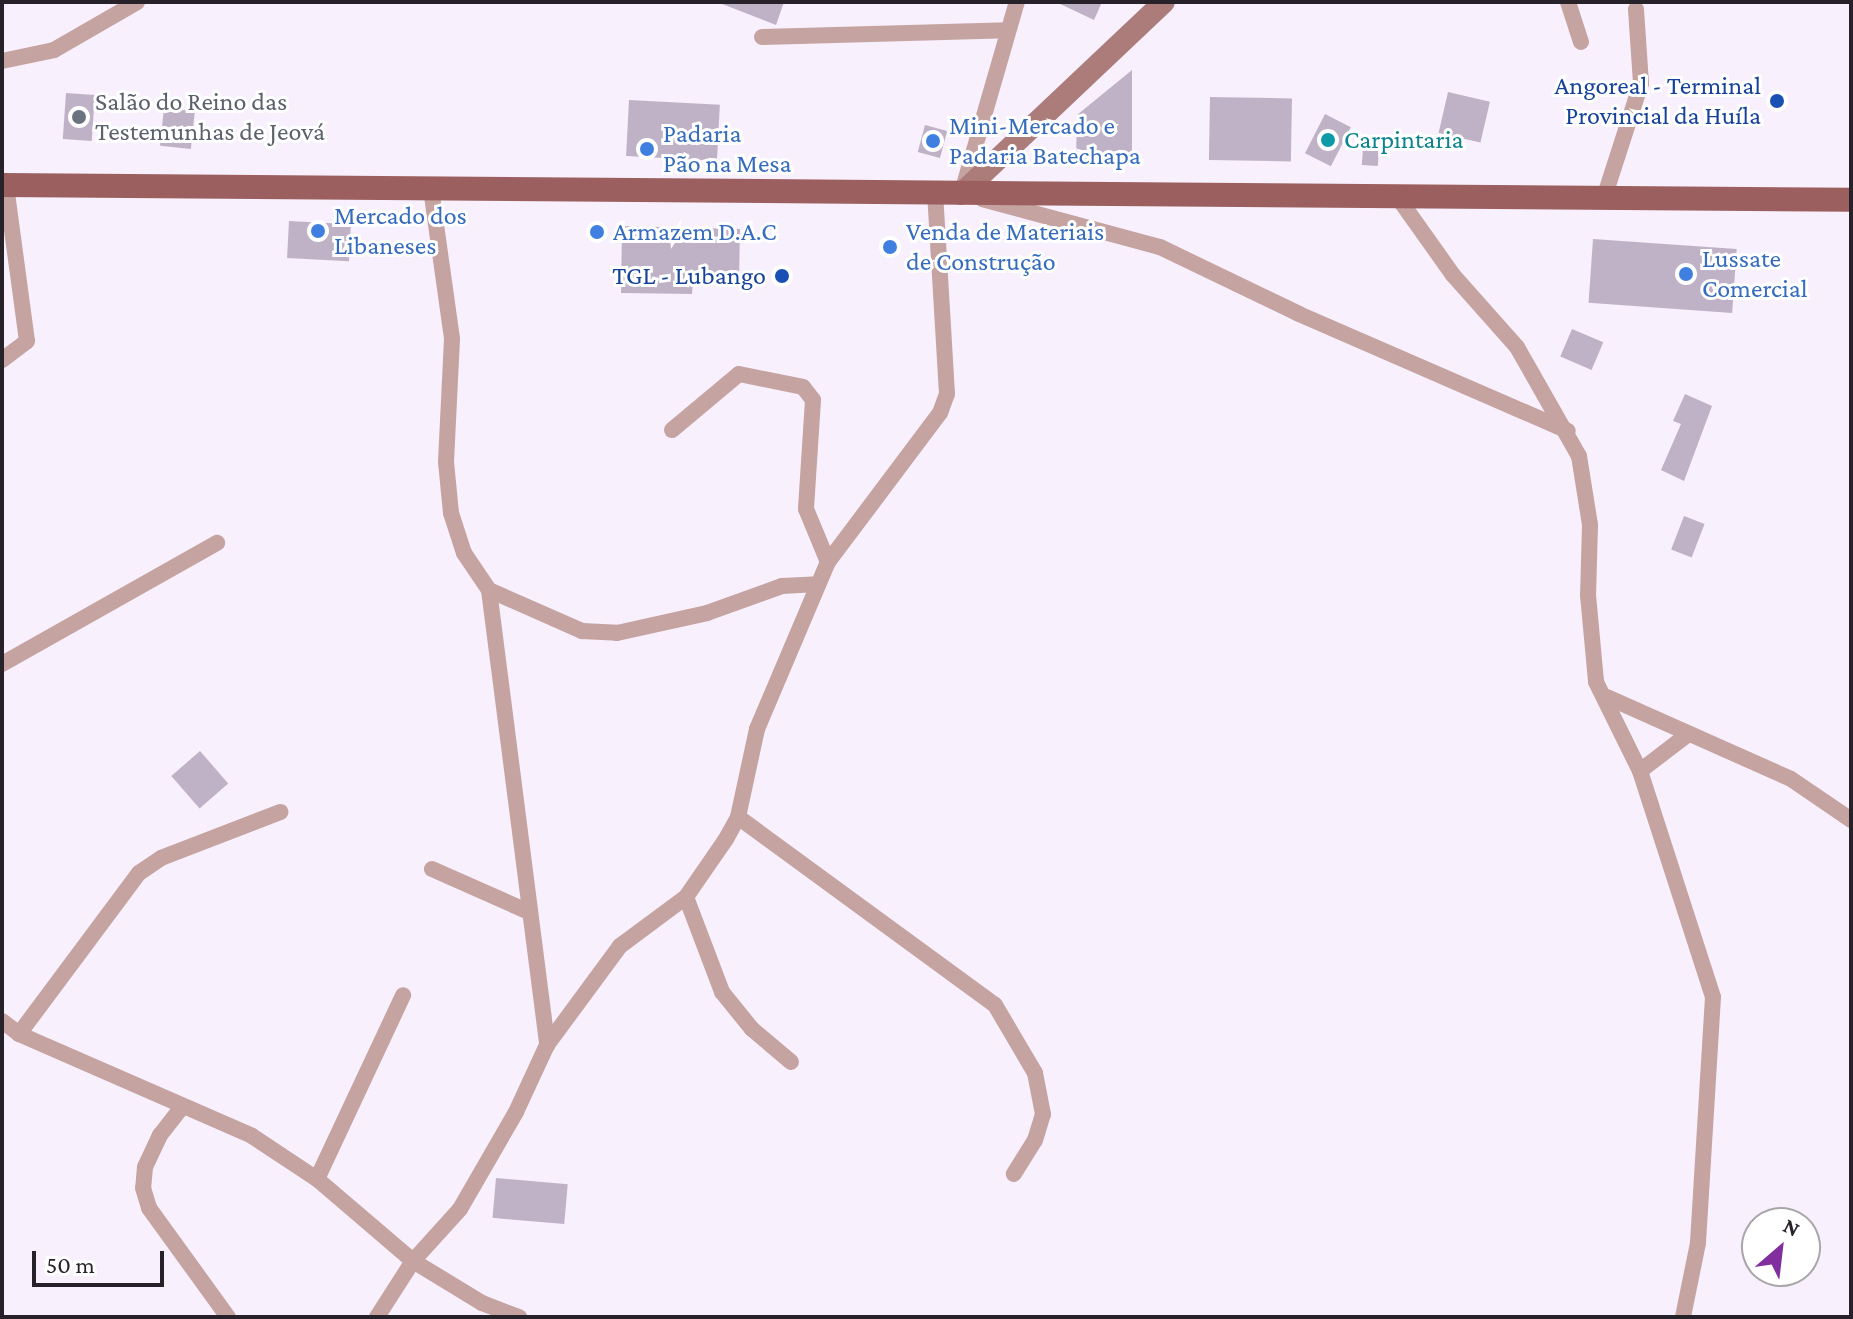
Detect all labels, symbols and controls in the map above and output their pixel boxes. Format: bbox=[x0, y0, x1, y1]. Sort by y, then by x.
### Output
place label: Angoreal - Terminal Provincial da Huíla bbox=[1554, 70, 1761, 132]
place label: Salão do Reino das Testemunhas de Jeová bbox=[95, 86, 325, 148]
marker: Angoreal - Terminal Provincial da Huíla bbox=[1768, 92, 1786, 110]
marker: Salão do Reino das Testemunhas de Jeová bbox=[70, 108, 88, 126]
place label: Mini-Mercado e Padaria Batechapa bbox=[949, 110, 1141, 172]
place label: Padaria Pão na Mesa bbox=[663, 118, 792, 180]
place label: Carpintaria bbox=[1344, 124, 1463, 156]
marker: Carpintaria bbox=[1319, 131, 1337, 149]
marker: Mini-Mercado e Padaria Batechapa bbox=[924, 132, 942, 150]
marker: Padaria Pão na Mesa bbox=[638, 140, 656, 158]
place label: Mercado dos Libaneses bbox=[334, 200, 467, 262]
place label: Armazem D.A.C bbox=[613, 216, 776, 248]
place label: Venda de Materiais de Construção bbox=[906, 216, 1104, 278]
marker: Mercado dos Libaneses bbox=[309, 222, 327, 240]
marker: Armazem D.A.C bbox=[588, 223, 606, 241]
marker: Venda de Materiais de Construção bbox=[881, 238, 899, 256]
place label: Lussate Comercial bbox=[1702, 243, 1808, 304]
place label: TGL - Lubango bbox=[612, 260, 766, 292]
marker: Lussate Comercial bbox=[1677, 265, 1695, 283]
marker: TGL - Lubango bbox=[773, 267, 791, 285]
north arrow bbox=[1741, 1207, 1821, 1287]
text: N bbox=[1779, 1213, 1804, 1242]
scale bar bbox=[36, 1235, 168, 1285]
text: 50 m bbox=[46, 1251, 95, 1278]

